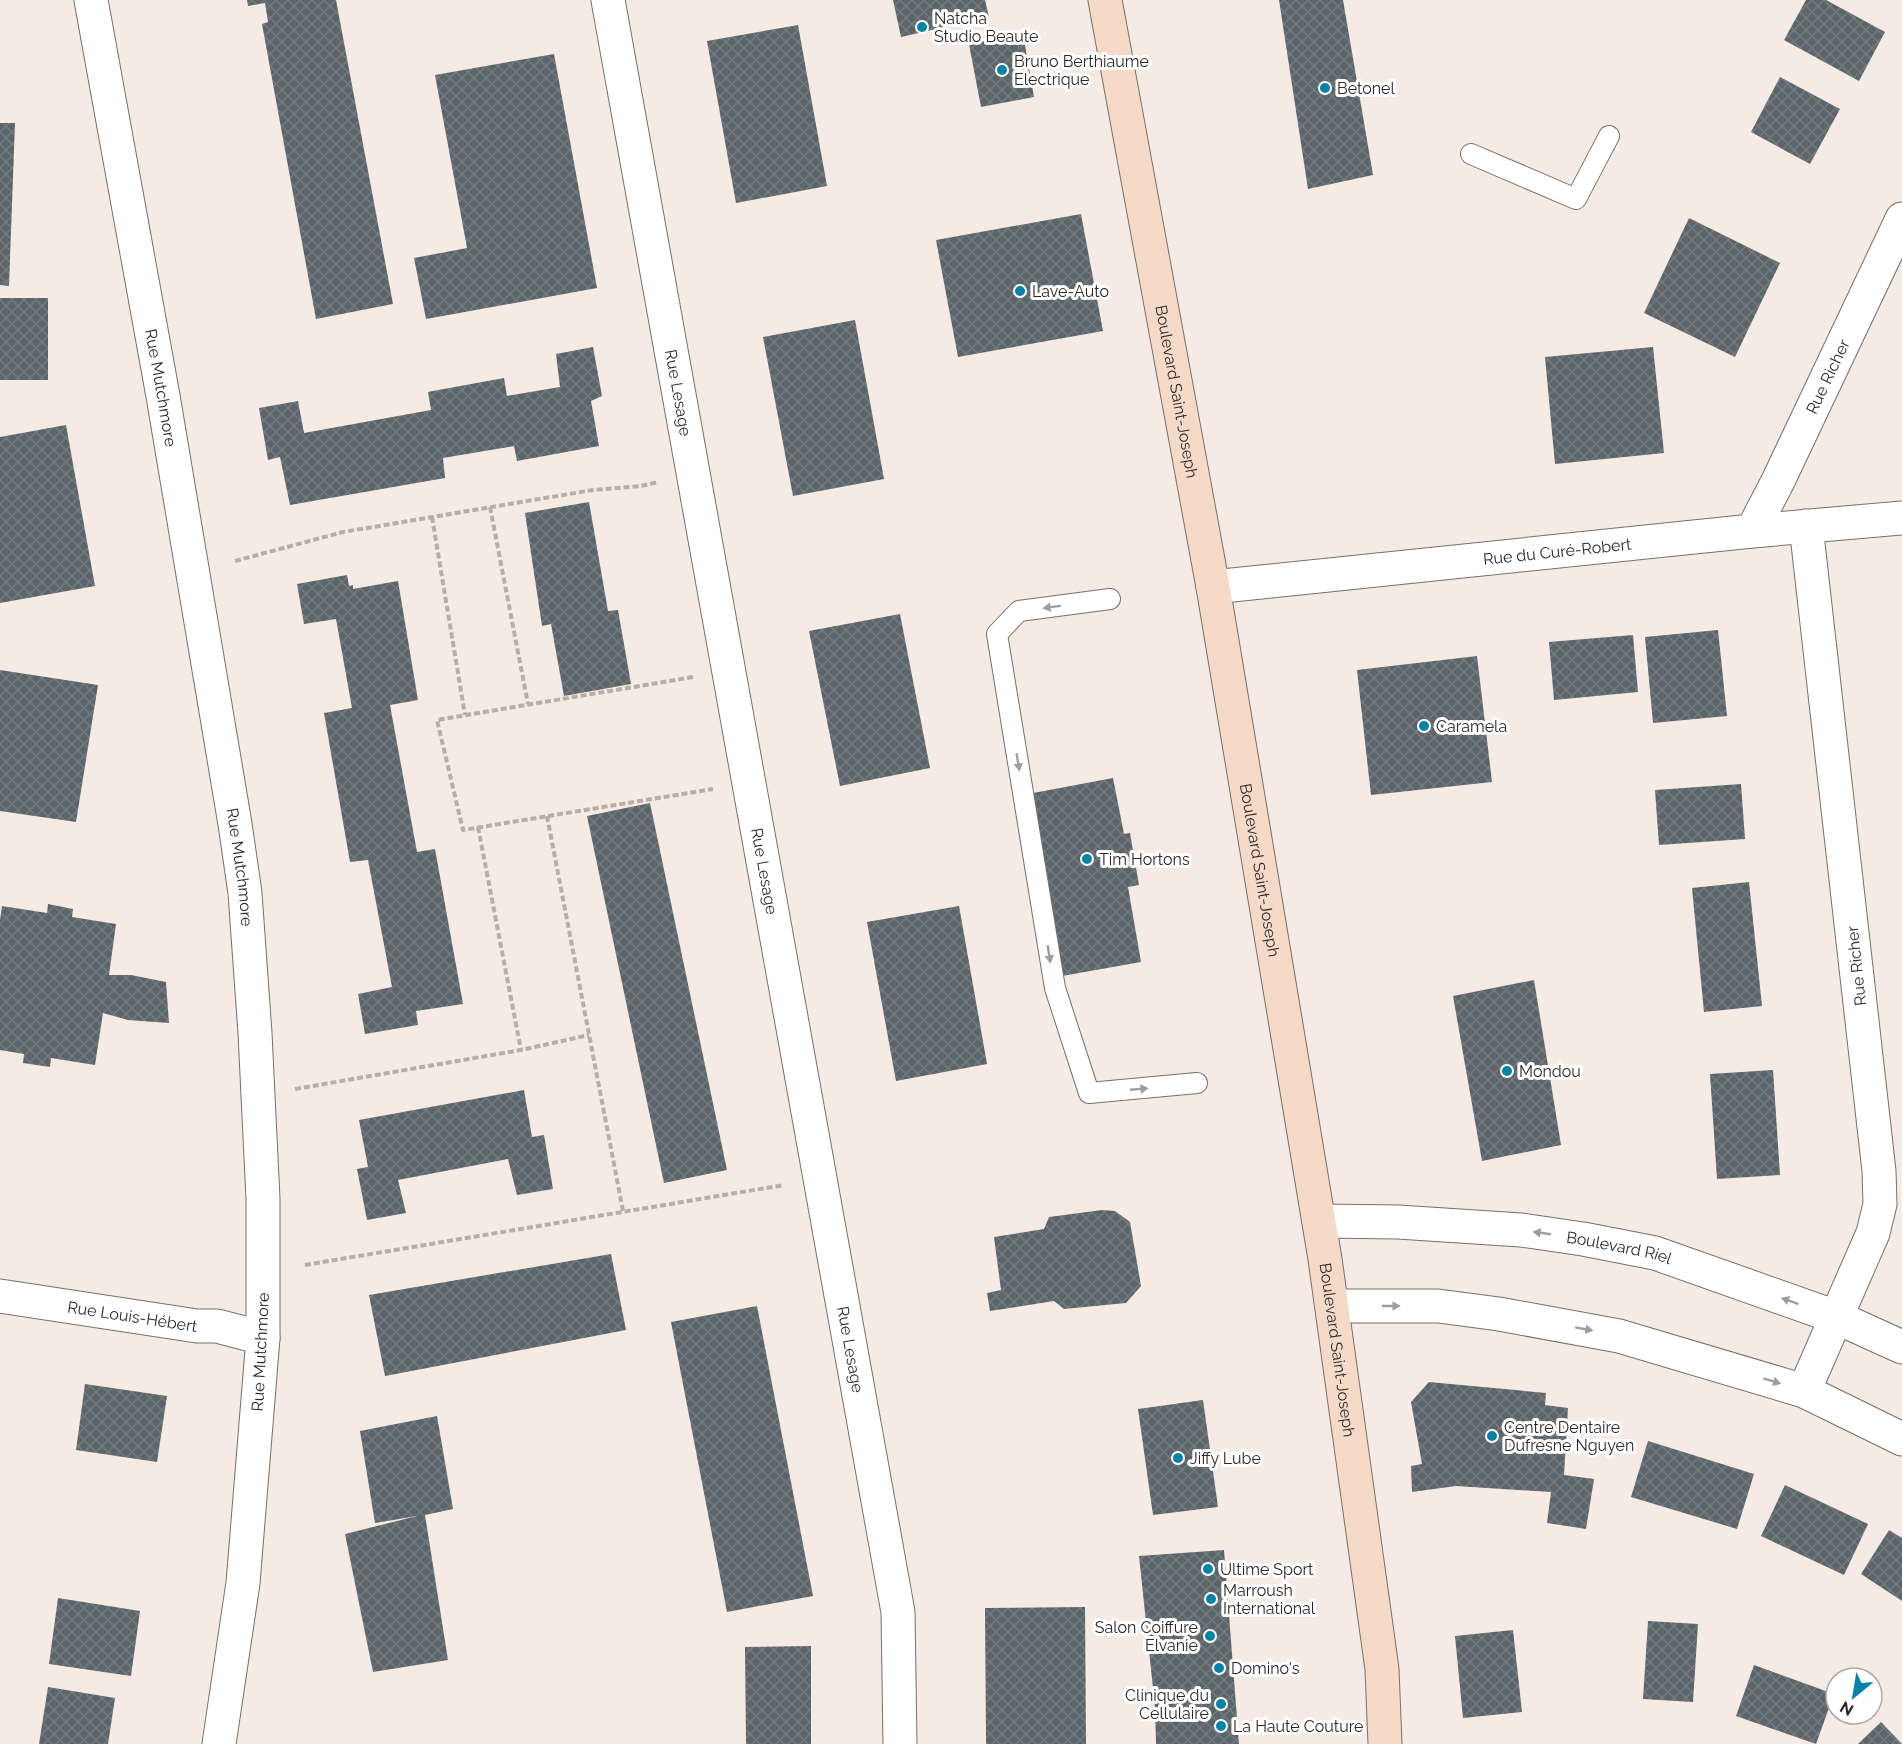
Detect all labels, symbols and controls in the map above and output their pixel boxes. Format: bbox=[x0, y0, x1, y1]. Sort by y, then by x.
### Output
place label: Natcha Studio Beaute bbox=[934, 9, 1038, 46]
marker: Natcha Studio Beaute bbox=[915, 20, 929, 34]
place label: Bruno Berthiaume Electrique bbox=[1014, 52, 1149, 89]
marker: Bruno Berthiaume Electrique bbox=[995, 63, 1009, 77]
place label: Betonel bbox=[1337, 79, 1395, 98]
marker: Betonel bbox=[1318, 81, 1332, 95]
place label: Lave-Auto bbox=[1032, 282, 1109, 301]
marker: Lave-Auto bbox=[1013, 284, 1027, 298]
street label: Boulevard Saint-Joseph bbox=[1151, 303, 1202, 480]
street label: Rue Mutchmore bbox=[141, 327, 180, 448]
street label: Rue Richer bbox=[1802, 336, 1854, 417]
street label: Rue Lesage bbox=[661, 348, 695, 438]
street label: Rue du Curé-Robert bbox=[1482, 535, 1633, 569]
one-way arrow bbox=[1043, 602, 1062, 612]
place label: Caramela bbox=[1436, 717, 1507, 736]
marker: Caramela bbox=[1417, 719, 1431, 733]
one-way arrow bbox=[1013, 752, 1022, 771]
street label: Boulevard Saint-Joseph bbox=[1236, 782, 1284, 958]
street label: Rue Mutchmore bbox=[222, 807, 256, 927]
street label: Rue Lesage bbox=[747, 826, 781, 916]
place label: Tim Hortons bbox=[1099, 850, 1190, 869]
marker: Tim Hortons bbox=[1080, 852, 1094, 866]
street label: Rue Richer bbox=[1843, 925, 1870, 1007]
one-way arrow bbox=[1045, 945, 1054, 964]
place label: Mondou bbox=[1519, 1062, 1581, 1081]
marker: Mondou bbox=[1500, 1064, 1514, 1078]
one-way arrow bbox=[1130, 1084, 1149, 1093]
one-way arrow bbox=[1532, 1228, 1551, 1237]
street label: Boulevard Riel bbox=[1565, 1228, 1675, 1268]
street label: Boulevard Saint-Joseph bbox=[1316, 1262, 1359, 1438]
street label: Rue Mutchmore bbox=[248, 1292, 273, 1412]
one-way arrow bbox=[1781, 1295, 1799, 1305]
street label: Rue Louis-Hébert bbox=[66, 1297, 199, 1336]
one-way arrow bbox=[1381, 1301, 1400, 1311]
street label: Rue Lesage bbox=[833, 1305, 867, 1394]
one-way arrow bbox=[1575, 1325, 1594, 1334]
one-way arrow bbox=[1763, 1377, 1781, 1387]
place label: Centre Dentaire Dufresne Nguyen bbox=[1504, 1418, 1634, 1455]
marker: Centre Dentaire Dufresne Nguyen bbox=[1485, 1429, 1499, 1443]
place label: Jiffy Lube bbox=[1190, 1449, 1261, 1468]
marker: Jiffy Lube bbox=[1171, 1451, 1185, 1465]
place label: Ultime Sport bbox=[1220, 1560, 1314, 1579]
marker: Ultime Sport bbox=[1201, 1562, 1215, 1576]
place label: Marroush International bbox=[1223, 1581, 1316, 1618]
marker: Marroush International bbox=[1204, 1592, 1218, 1606]
place label: Salon Coiffure Elvanie bbox=[1095, 1618, 1198, 1655]
marker: Salon Coiffure Elvanie bbox=[1203, 1629, 1217, 1643]
place label: Domino's bbox=[1231, 1659, 1300, 1678]
marker: Domino's bbox=[1212, 1661, 1226, 1675]
north arrow bbox=[1824, 1666, 1884, 1726]
place label: Clinique du Cellulaire bbox=[1125, 1686, 1209, 1723]
marker: Clinique du Cellulaire bbox=[1214, 1697, 1228, 1711]
text: N bbox=[1837, 1697, 1857, 1720]
place label: La Haute Couture bbox=[1233, 1717, 1363, 1736]
marker: La Haute Couture bbox=[1214, 1719, 1228, 1733]

